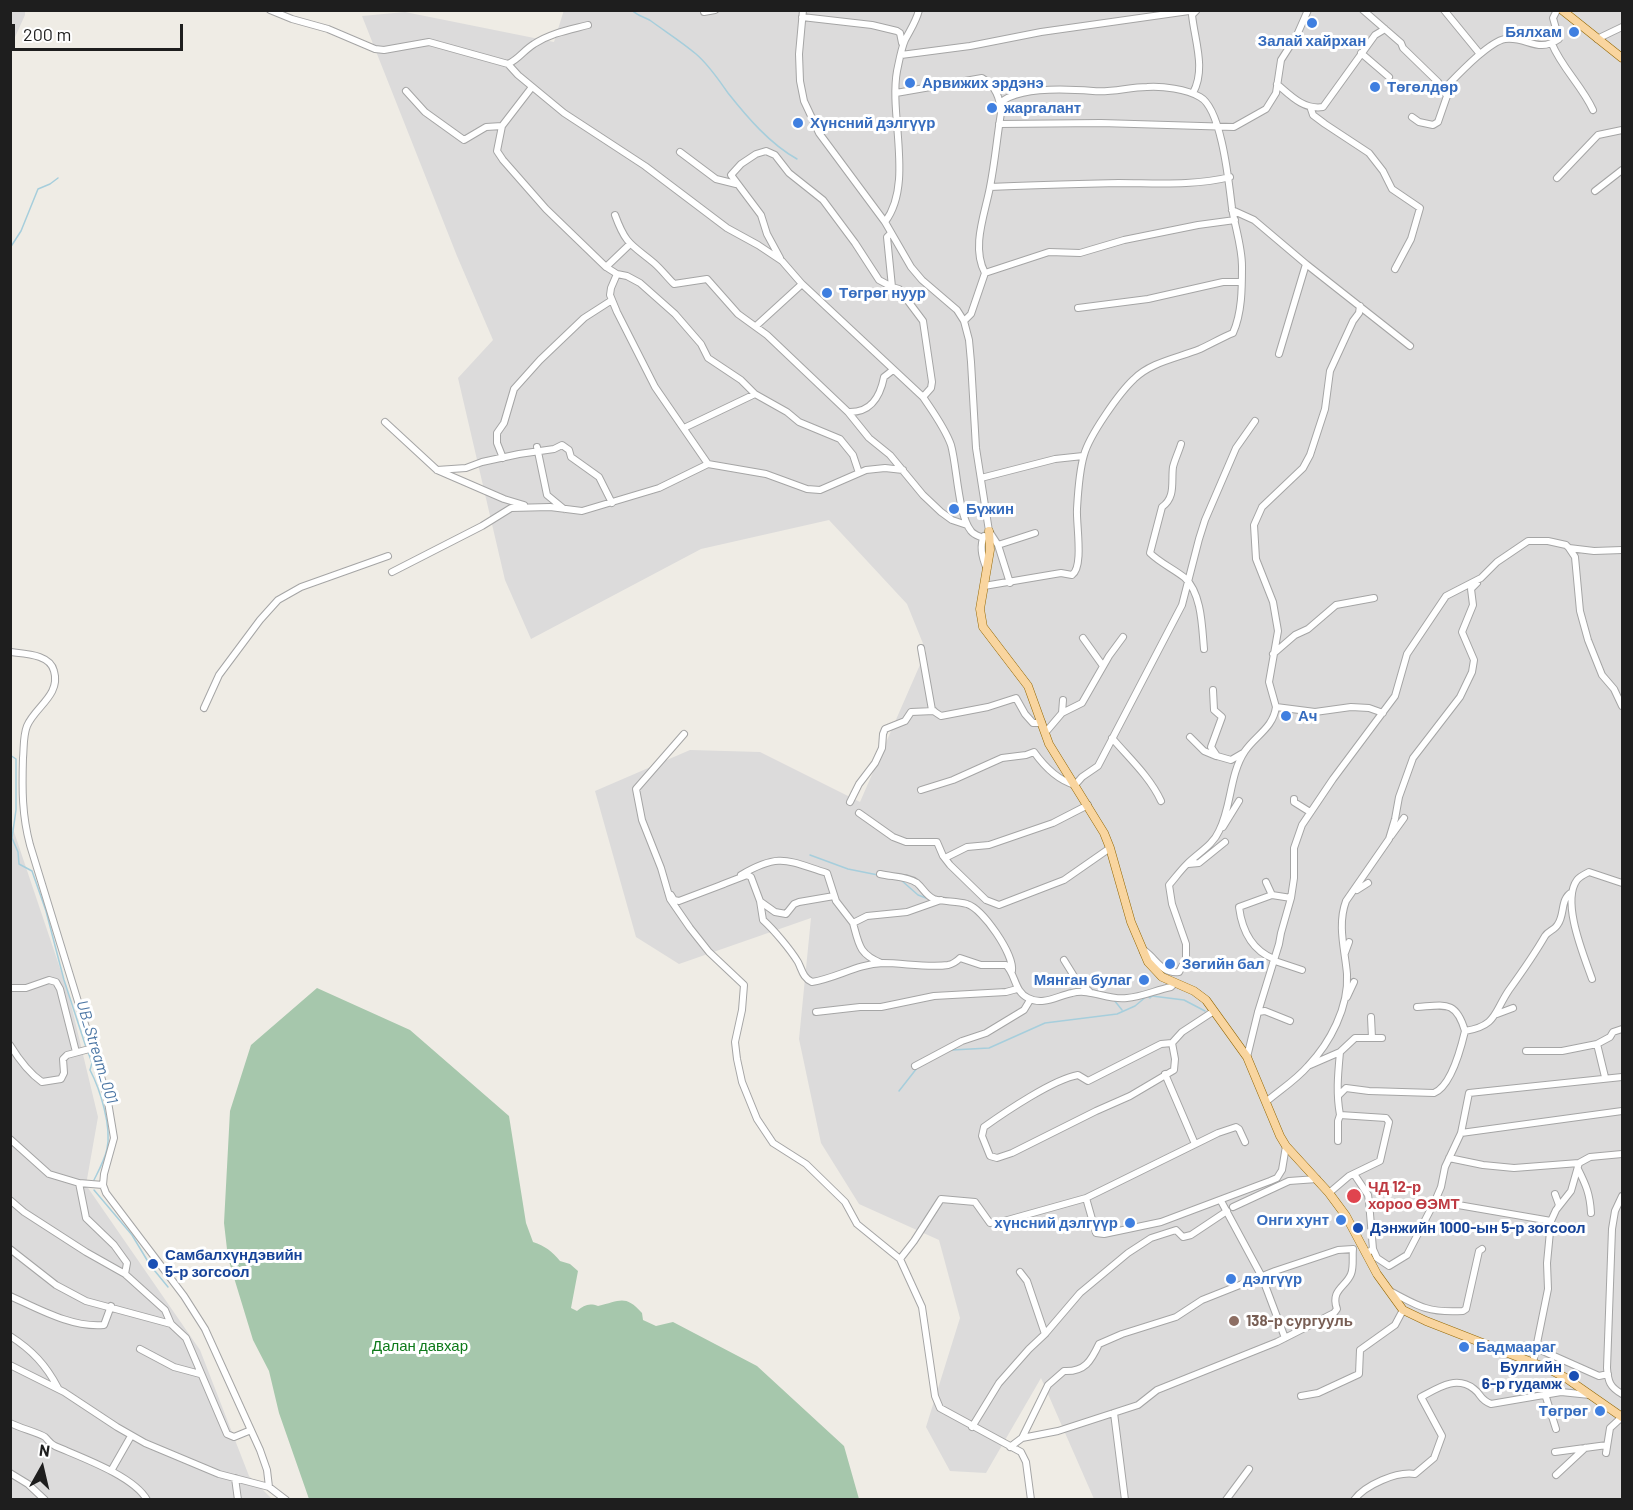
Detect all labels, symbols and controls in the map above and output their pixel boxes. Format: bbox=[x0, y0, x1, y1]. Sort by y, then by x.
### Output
scale bar bbox=[15, 12, 186, 50]
marker: Залай хайрхан bbox=[1305, 16, 1319, 30]
text: 200 m bbox=[23, 23, 71, 45]
place label: Бялхам bbox=[1505, 23, 1562, 41]
marker: Бялхам bbox=[1567, 25, 1581, 39]
place label: Залай хайрхан bbox=[1258, 32, 1366, 50]
place label: Арвижих эрдэнэ bbox=[922, 74, 1044, 92]
marker: Арвижих эрдэнэ bbox=[903, 76, 917, 90]
place label: Төгөлдөр bbox=[1387, 78, 1458, 96]
marker: Төгөлдөр bbox=[1368, 80, 1382, 94]
place label: жаргалант bbox=[1004, 99, 1081, 117]
marker: жаргалант bbox=[985, 101, 999, 115]
place label: Хүнсний дэлгүүр bbox=[810, 114, 935, 132]
marker: Хүнсний дэлгүүр bbox=[791, 116, 805, 130]
place label: Төгрөг нуур bbox=[839, 284, 926, 302]
marker: Төгрөг нуур bbox=[820, 286, 834, 300]
place label: Бүжин bbox=[966, 500, 1014, 518]
marker: Бүжин bbox=[947, 502, 961, 516]
place label: Ач bbox=[1298, 707, 1318, 725]
marker: Ач bbox=[1279, 709, 1293, 723]
place label: Зөгийн бал bbox=[1182, 955, 1264, 973]
marker: Зөгийн бал bbox=[1163, 957, 1177, 971]
place label: Мянган булаг bbox=[1034, 971, 1132, 989]
marker: Мянган булаг bbox=[1137, 973, 1151, 987]
water label: UB_Stream_001 bbox=[72, 998, 122, 1106]
place label: ЧД 12-р хороо ӨЭМТ bbox=[1368, 1178, 1460, 1213]
marker: ЧД 12-р хороо ӨЭМТ bbox=[1345, 1187, 1363, 1205]
place label: Онги хунт bbox=[1257, 1211, 1329, 1229]
marker: Онги хунт bbox=[1334, 1213, 1348, 1227]
place label: хүнсний дэлгүүр bbox=[994, 1214, 1118, 1232]
marker: хүнсний дэлгүүр bbox=[1123, 1216, 1137, 1230]
place label: Дэнжийн 1000-ын 5-р зогсоол bbox=[1370, 1219, 1586, 1237]
marker: Дэнжийн 1000-ын 5-р зогсоол bbox=[1351, 1221, 1365, 1235]
place label: Самбалхүндэвийн 5-р зогсоол bbox=[165, 1246, 303, 1281]
marker: Самбалхүндэвийн 5-р зогсоол bbox=[146, 1257, 160, 1271]
place label: дэлгүүр bbox=[1243, 1270, 1302, 1288]
marker: дэлгүүр bbox=[1224, 1272, 1238, 1286]
place label: 138-р сургууль bbox=[1246, 1312, 1353, 1330]
marker: 138-р сургууль bbox=[1227, 1314, 1241, 1328]
park label: Далан давхар bbox=[372, 1337, 468, 1355]
place label: Бадмаараг bbox=[1476, 1338, 1556, 1356]
marker: Бадмаараг bbox=[1457, 1340, 1471, 1354]
place label: Булгийн 6-р гудамж bbox=[1482, 1358, 1562, 1393]
marker: Булгийн 6-р гудамж bbox=[1567, 1369, 1581, 1383]
place label: Төгрөг bbox=[1539, 1402, 1588, 1420]
marker: Төгрөг bbox=[1593, 1404, 1607, 1418]
north arrow bbox=[12, 1438, 72, 1498]
text: N bbox=[38, 1440, 51, 1460]

